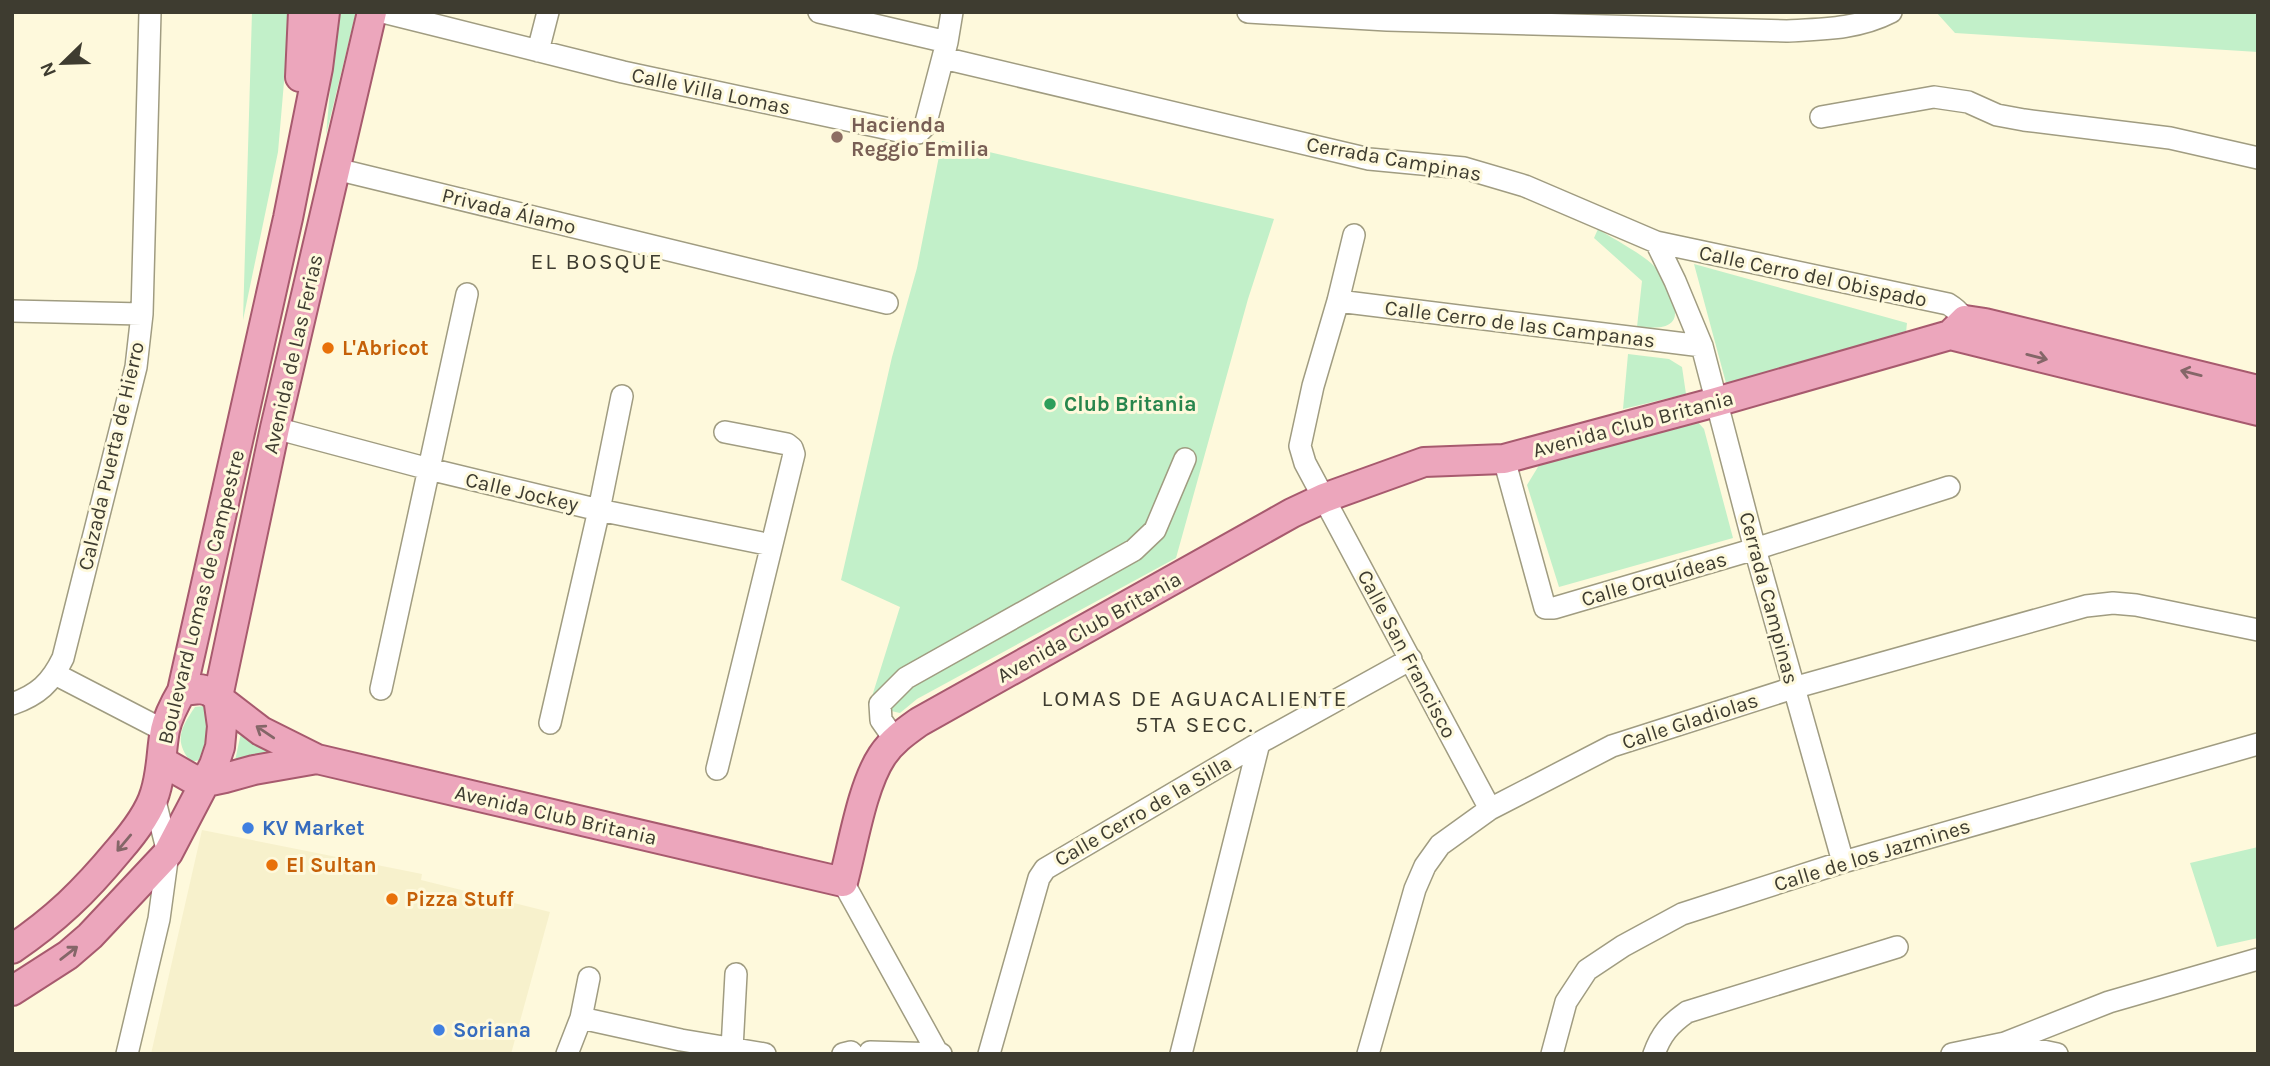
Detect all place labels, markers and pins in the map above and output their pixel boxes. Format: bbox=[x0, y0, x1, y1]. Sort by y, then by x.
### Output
place label: Hacienda Reggio Emilia bbox=[851, 113, 989, 161]
marker: Hacienda Reggio Emilia bbox=[829, 129, 845, 145]
place label: L'Abricot bbox=[342, 336, 429, 360]
marker: L'Abricot bbox=[320, 340, 336, 356]
place label: Club Britania bbox=[1064, 392, 1197, 416]
marker: Club Britania bbox=[1042, 396, 1058, 412]
place label: KV Market bbox=[262, 816, 364, 840]
marker: KV Market bbox=[240, 820, 256, 836]
place label: El Sultan bbox=[286, 853, 377, 877]
marker: El Sultan bbox=[264, 857, 280, 873]
place label: Pizza Stuff bbox=[406, 887, 514, 911]
marker: Pizza Stuff bbox=[384, 891, 400, 907]
place label: Soriana bbox=[453, 1018, 531, 1042]
marker: Soriana bbox=[431, 1022, 447, 1038]

